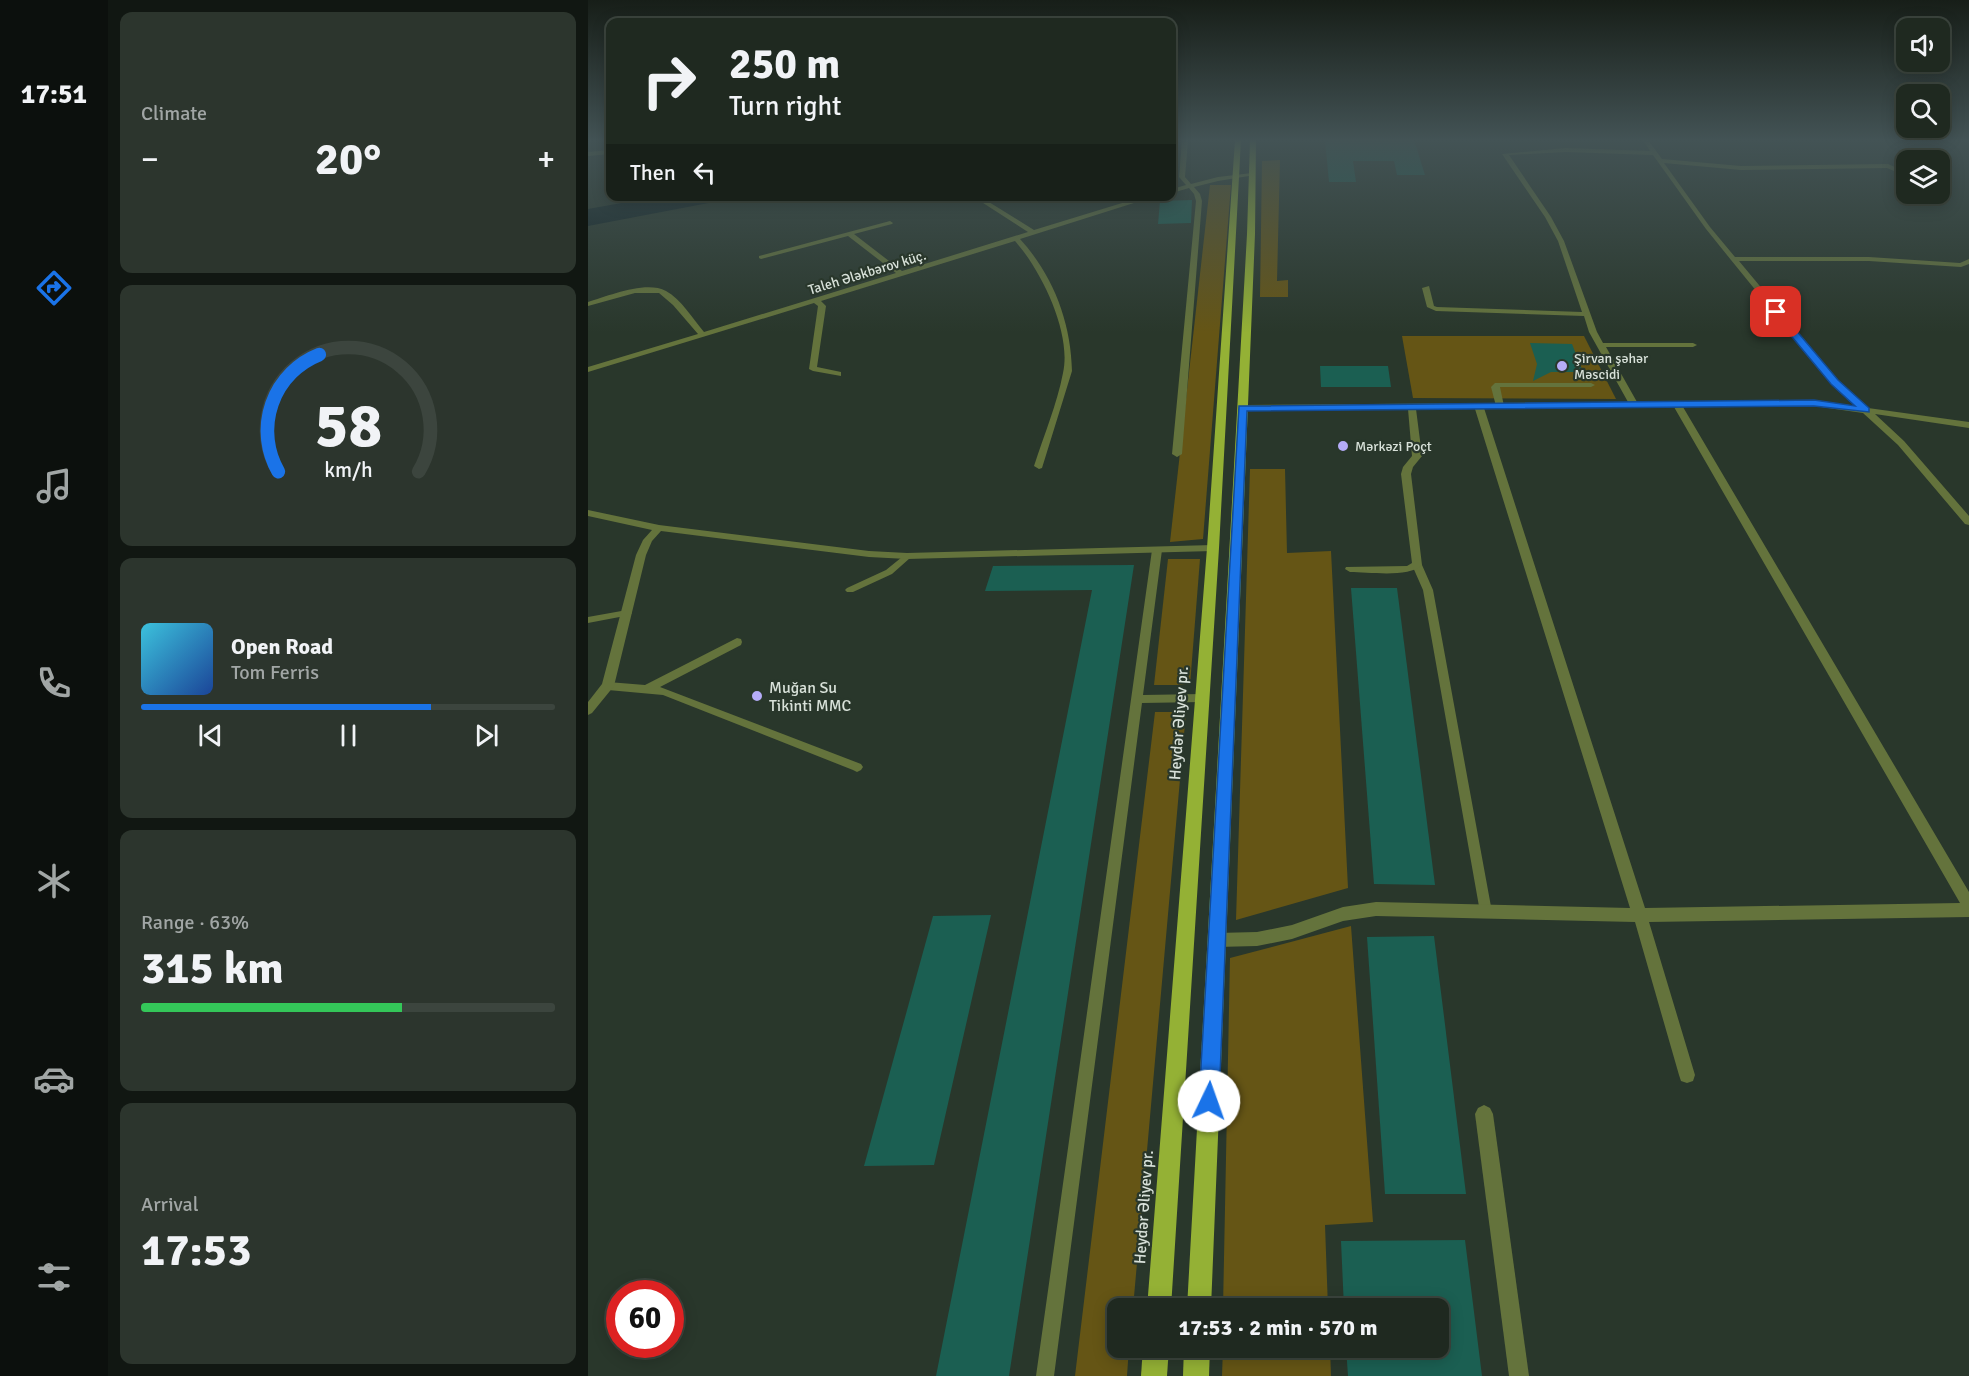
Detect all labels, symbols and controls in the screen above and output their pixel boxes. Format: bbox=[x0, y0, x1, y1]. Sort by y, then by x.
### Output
map controls bbox=[1896, 18, 1950, 204]
button: sound bbox=[1896, 18, 1950, 72]
text: 250 m bbox=[729, 39, 840, 90]
icon: right bbox=[630, 42, 708, 120]
text: 17:51 bbox=[21, 78, 87, 111]
button: search bbox=[1896, 84, 1950, 138]
text: Turn right bbox=[729, 90, 842, 123]
text: Climate bbox=[141, 101, 207, 126]
text: 20° bbox=[315, 132, 381, 187]
text: − bbox=[141, 139, 159, 180]
text: + bbox=[537, 139, 555, 180]
button: layers bbox=[1896, 150, 1950, 204]
icon: left bbox=[688, 156, 721, 189]
text: Then bbox=[630, 159, 676, 186]
street label: Taleh Ələkbərov küç. bbox=[806, 246, 928, 298]
icon: directions bbox=[33, 267, 75, 309]
pin bbox=[1750, 286, 1801, 337]
icon: arrive bbox=[1759, 295, 1792, 328]
place label: Şirvan şəhər Məscidi bbox=[1574, 350, 1649, 383]
marker: Şirvan şəhər Məscidi bbox=[1555, 359, 1569, 373]
text: 58 bbox=[314, 387, 382, 464]
place label: Mərkəzi Poçt bbox=[1355, 438, 1432, 455]
marker: Mərkəzi Poçt bbox=[1336, 439, 1350, 453]
text: km/h bbox=[324, 458, 372, 484]
icon: music bbox=[33, 465, 75, 507]
text: Open Road bbox=[231, 633, 333, 660]
text: Tom Ferris bbox=[231, 660, 319, 685]
icon: phone bbox=[33, 662, 75, 704]
street label: Heydər Əliyev pr. bbox=[1165, 665, 1193, 781]
place label: Muğan Su Tikinti MMC bbox=[769, 678, 852, 716]
marker: Muğan Su Tikinti MMC bbox=[750, 689, 764, 703]
icon: previous bbox=[194, 719, 227, 752]
icon: pause bbox=[332, 719, 365, 752]
icon: next bbox=[470, 719, 503, 752]
icon: climate bbox=[33, 860, 75, 902]
text: Range · 63% bbox=[141, 910, 249, 935]
text: 315 km bbox=[141, 941, 284, 996]
icon: car bbox=[33, 1058, 75, 1100]
position arrow bbox=[1177, 1069, 1241, 1133]
street label: Heydər Əliyev pr. bbox=[1130, 1149, 1158, 1265]
text: Arrival bbox=[141, 1192, 199, 1217]
text: 17:53 bbox=[141, 1223, 251, 1278]
icon: filters bbox=[33, 1256, 75, 1298]
speed limit sign: 60 bbox=[606, 1280, 684, 1358]
text: 17:53 · 2 min · 570 m bbox=[1178, 1314, 1378, 1341]

